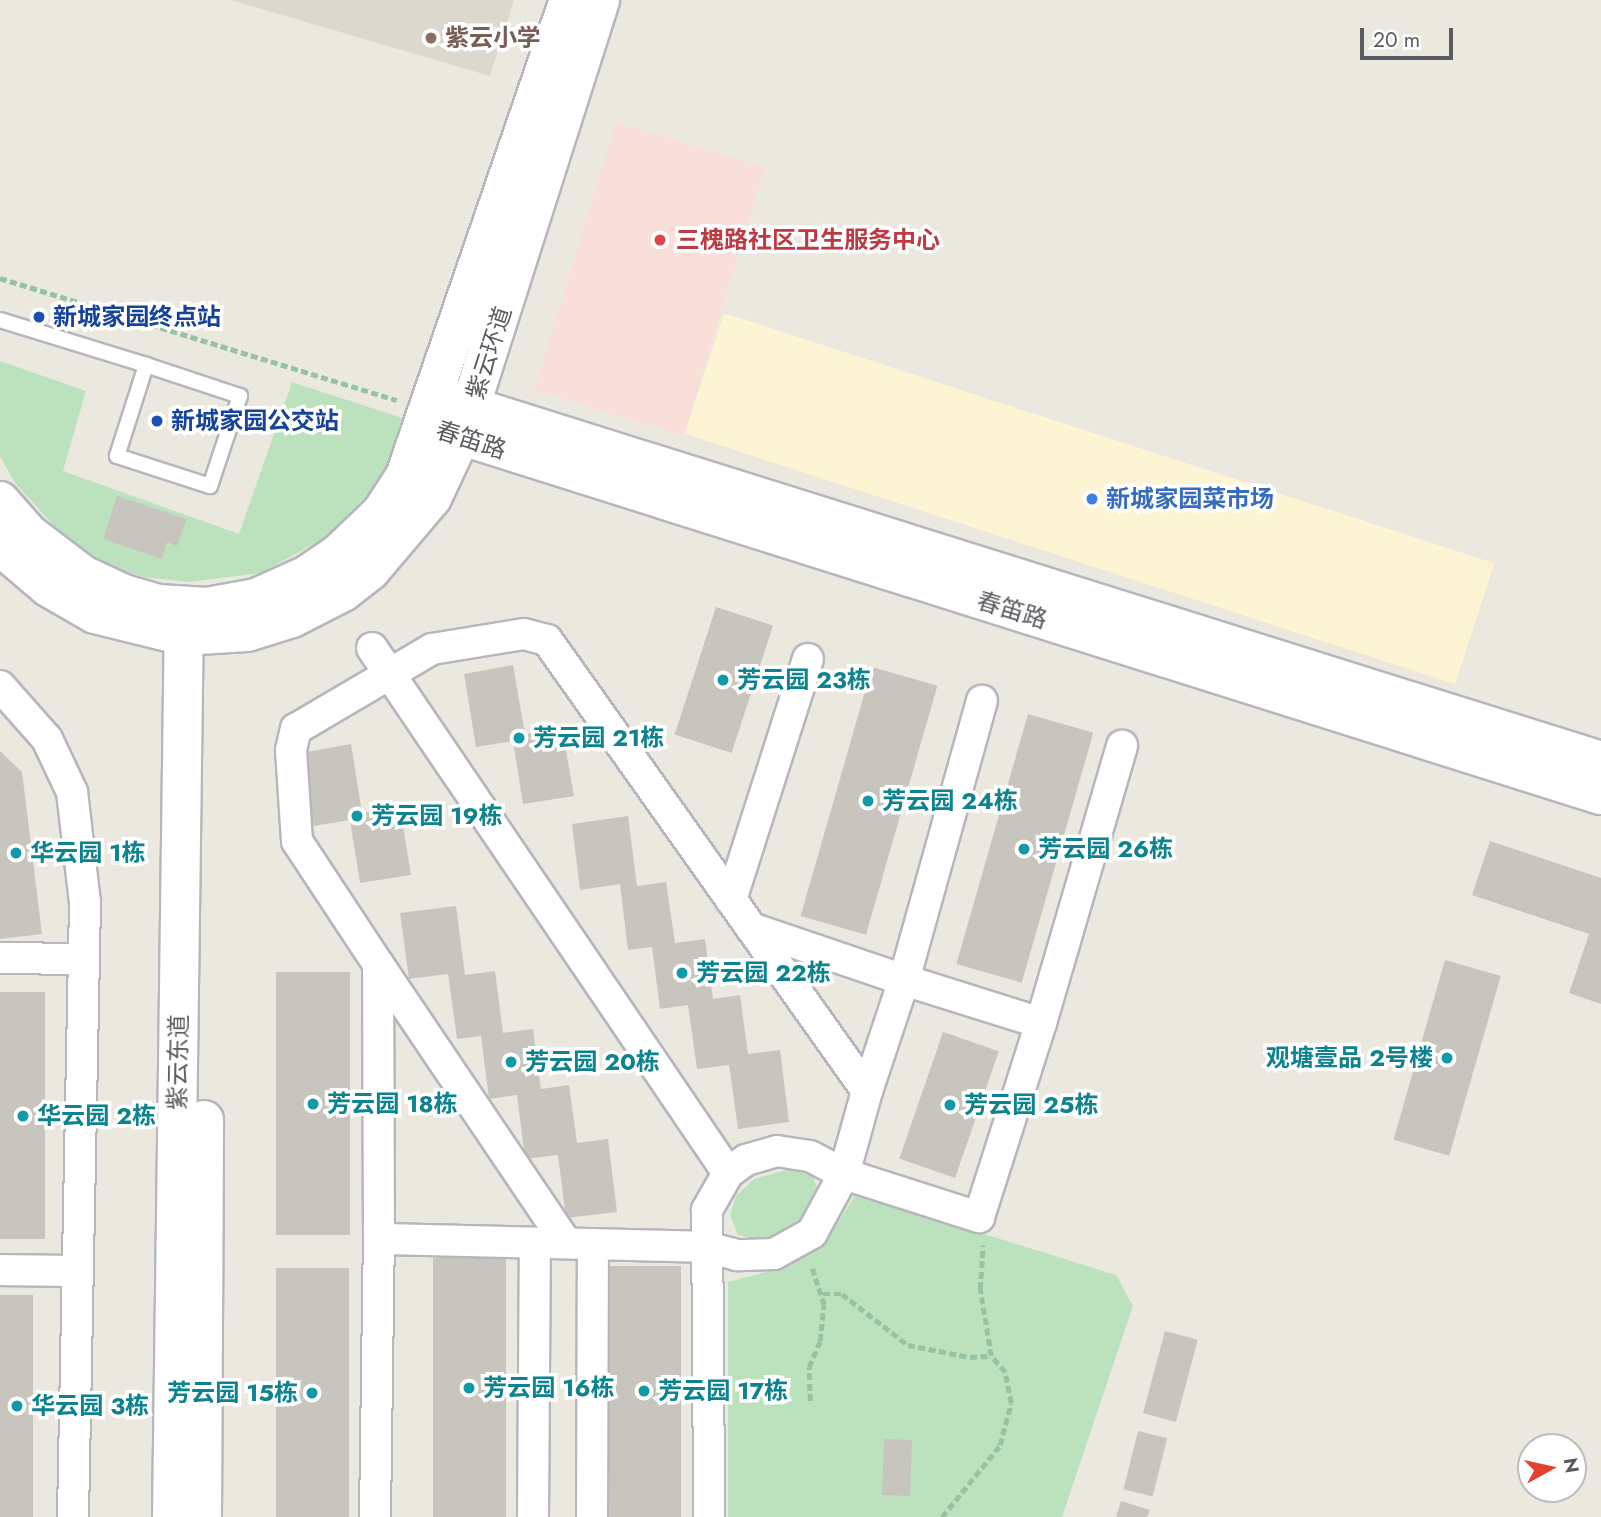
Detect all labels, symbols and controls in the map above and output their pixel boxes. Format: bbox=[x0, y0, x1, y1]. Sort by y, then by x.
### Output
scale bar bbox=[1363, 14, 1456, 58]
place label: 紫云小学 bbox=[445, 24, 541, 52]
text: 20 m bbox=[1373, 25, 1420, 55]
marker: 紫云小学 bbox=[423, 30, 439, 46]
place label: 三槐路社区卫生服务中心 bbox=[676, 226, 940, 254]
marker: 三槐路社区卫生服务中心 bbox=[650, 230, 670, 250]
place label: 新城家园终点站 bbox=[53, 303, 221, 331]
street label: 紫云环道 bbox=[460, 303, 518, 403]
marker: 新城家园终点站 bbox=[31, 309, 47, 325]
place label: 新城家园公交站 bbox=[171, 407, 339, 435]
marker: 新城家园公交站 bbox=[149, 413, 165, 429]
street label: 春笛路 bbox=[432, 415, 510, 465]
place label: 新城家园菜市场 bbox=[1106, 485, 1274, 513]
marker: 新城家园菜市场 bbox=[1084, 491, 1100, 507]
street label: 春笛路 bbox=[973, 586, 1051, 634]
place label: 芳云园 23栋 bbox=[737, 666, 871, 694]
marker: 芳云园 23栋 bbox=[715, 672, 731, 688]
place label: 芳云园 21栋 bbox=[533, 724, 664, 752]
marker: 芳云园 21栋 bbox=[511, 730, 527, 746]
place label: 芳云园 24栋 bbox=[882, 787, 1018, 815]
marker: 芳云园 24栋 bbox=[860, 793, 876, 809]
place label: 芳云园 19栋 bbox=[371, 802, 502, 830]
marker: 芳云园 19栋 bbox=[349, 808, 365, 824]
place label: 芳云园 26栋 bbox=[1038, 835, 1173, 863]
place label: 华云园 1栋 bbox=[30, 839, 145, 867]
marker: 芳云园 26栋 bbox=[1016, 841, 1032, 857]
marker: 华云园 1栋 bbox=[8, 845, 24, 861]
place label: 芳云园 22栋 bbox=[696, 959, 831, 987]
marker: 芳云园 22栋 bbox=[674, 965, 690, 981]
street label: 紫云东道 bbox=[163, 1014, 193, 1110]
place label: 观塘壹品 2号楼 bbox=[1266, 1044, 1433, 1072]
place label: 芳云园 20栋 bbox=[525, 1048, 660, 1076]
marker: 观塘壹品 2号楼 bbox=[1439, 1050, 1455, 1066]
marker: 芳云园 20栋 bbox=[503, 1054, 519, 1070]
place label: 芳云园 18栋 bbox=[327, 1090, 457, 1118]
place label: 芳云园 25栋 bbox=[964, 1091, 1098, 1119]
marker: 芳云园 18栋 bbox=[305, 1096, 321, 1112]
marker: 芳云园 25栋 bbox=[942, 1097, 958, 1113]
place label: 华云园 2栋 bbox=[37, 1102, 156, 1130]
marker: 华云园 2栋 bbox=[15, 1108, 31, 1124]
place label: 芳云园 16栋 bbox=[483, 1374, 614, 1402]
place label: 芳云园 17栋 bbox=[658, 1377, 788, 1405]
place label: 芳云园 15栋 bbox=[167, 1379, 298, 1407]
marker: 芳云园 16栋 bbox=[461, 1380, 477, 1396]
marker: 芳云园 17栋 bbox=[636, 1383, 652, 1399]
marker: 芳云园 15栋 bbox=[304, 1385, 320, 1401]
place label: 华云园 3栋 bbox=[31, 1392, 149, 1420]
marker: 华云园 3栋 bbox=[9, 1398, 25, 1414]
north arrow bbox=[1517, 1433, 1587, 1503]
text: N bbox=[1557, 1456, 1586, 1475]

